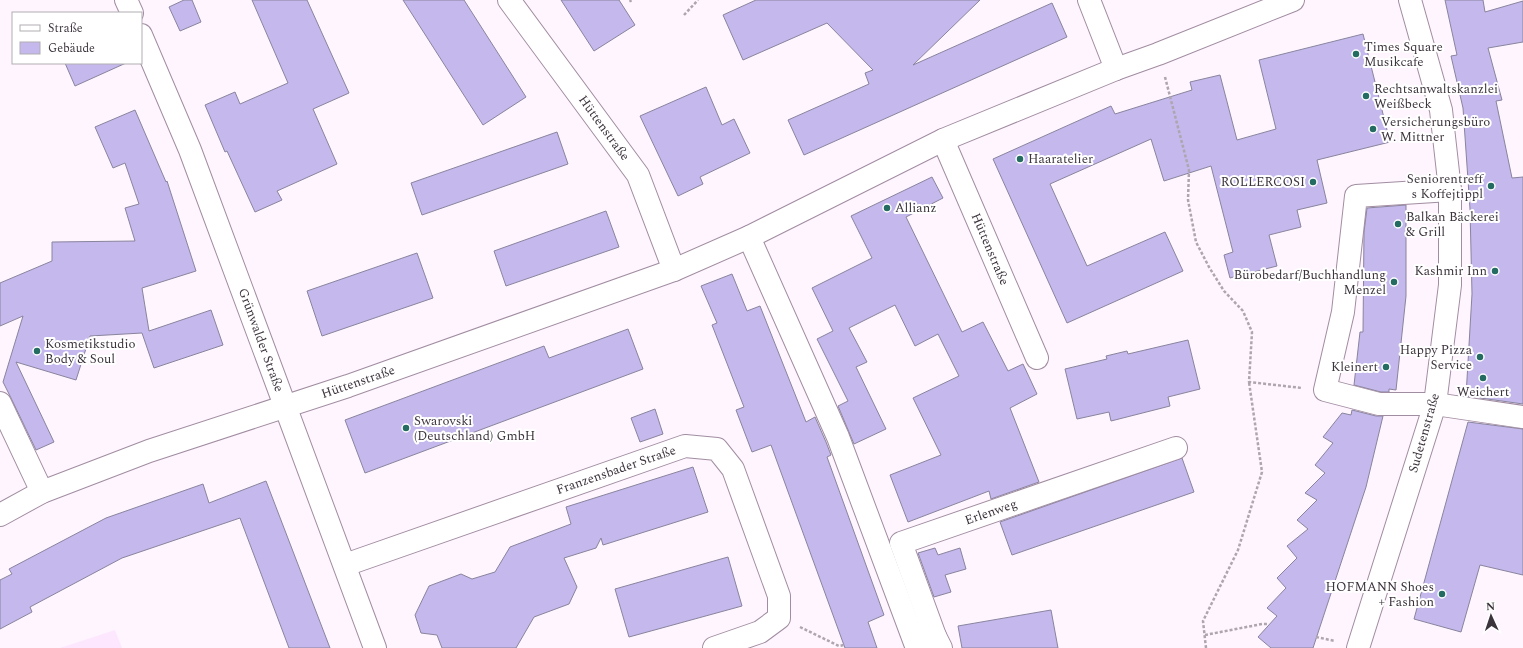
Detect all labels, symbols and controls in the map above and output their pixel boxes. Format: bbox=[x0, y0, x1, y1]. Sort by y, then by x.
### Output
legend bbox=[12, 12, 142, 64]
text: Straße bbox=[48, 19, 83, 38]
place label: Times Square Musikcafe bbox=[1364, 37, 1443, 72]
text: Gebäude bbox=[48, 39, 95, 58]
marker: Times Square Musikcafe bbox=[1351, 49, 1361, 59]
place label: Rechtsanwaltskanzlei Weißbeck bbox=[1374, 79, 1498, 114]
street label: Hüttenstraße bbox=[573, 91, 635, 165]
marker: Rechtsanwaltskanzlei Weißbeck bbox=[1361, 91, 1371, 101]
place label: Versicherungsbüro W. Mittner bbox=[1381, 112, 1490, 147]
marker: Versicherungsbüro W. Mittner bbox=[1368, 124, 1378, 134]
place label: Haaratelier bbox=[1028, 149, 1093, 169]
marker: Haaratelier bbox=[1015, 154, 1025, 164]
place label: Seniorentreff s Koffejtippl bbox=[1407, 169, 1484, 204]
place label: ROLLERCOSI bbox=[1221, 172, 1305, 192]
marker: ROLLERCOSI bbox=[1308, 177, 1318, 187]
marker: Seniorentreff s Koffejtippl bbox=[1486, 181, 1496, 191]
place label: Allianz bbox=[895, 198, 936, 218]
marker: Allianz bbox=[882, 203, 892, 213]
place label: Balkan Bäckerei & Grill bbox=[1406, 207, 1499, 242]
street label: Hüttenstraße bbox=[966, 210, 1014, 288]
marker: Balkan Bäckerei & Grill bbox=[1393, 219, 1403, 229]
place label: Kashmir Inn bbox=[1415, 261, 1487, 281]
place label: Bürobedarf/Buchhandlung Menzel bbox=[1234, 265, 1386, 300]
marker: Kashmir Inn bbox=[1490, 266, 1500, 276]
marker: Bürobedarf/Buchhandlung Menzel bbox=[1389, 277, 1399, 287]
street label: Grünwalder Straße bbox=[233, 285, 289, 395]
place label: Kosmetikstudio Body & Soul bbox=[45, 334, 136, 369]
place label: Happy Pizza Service bbox=[1400, 340, 1473, 375]
marker: Kosmetikstudio Body & Soul bbox=[32, 346, 42, 356]
marker: Happy Pizza Service bbox=[1475, 352, 1485, 362]
place label: Kleinert bbox=[1331, 357, 1378, 377]
street label: Hüttenstraße bbox=[318, 360, 398, 404]
marker: Kleinert bbox=[1381, 362, 1391, 372]
marker: Weichert bbox=[1478, 373, 1488, 383]
place label: Weichert bbox=[1457, 382, 1510, 402]
street label: Sudetenstraße bbox=[1403, 391, 1445, 475]
place label: Swarovski (Deutschland) GmbH bbox=[414, 411, 535, 446]
marker: Swarovski (Deutschland) GmbH bbox=[401, 423, 411, 433]
street label: Franzensbader Straße bbox=[553, 440, 679, 500]
street label: Erlenweg bbox=[962, 494, 1020, 530]
place label: HOFMANN Shoes + Fashion bbox=[1325, 577, 1434, 612]
marker: HOFMANN Shoes + Fashion bbox=[1437, 589, 1447, 599]
north arrow bbox=[1471, 596, 1511, 636]
text: N bbox=[1486, 598, 1495, 615]

